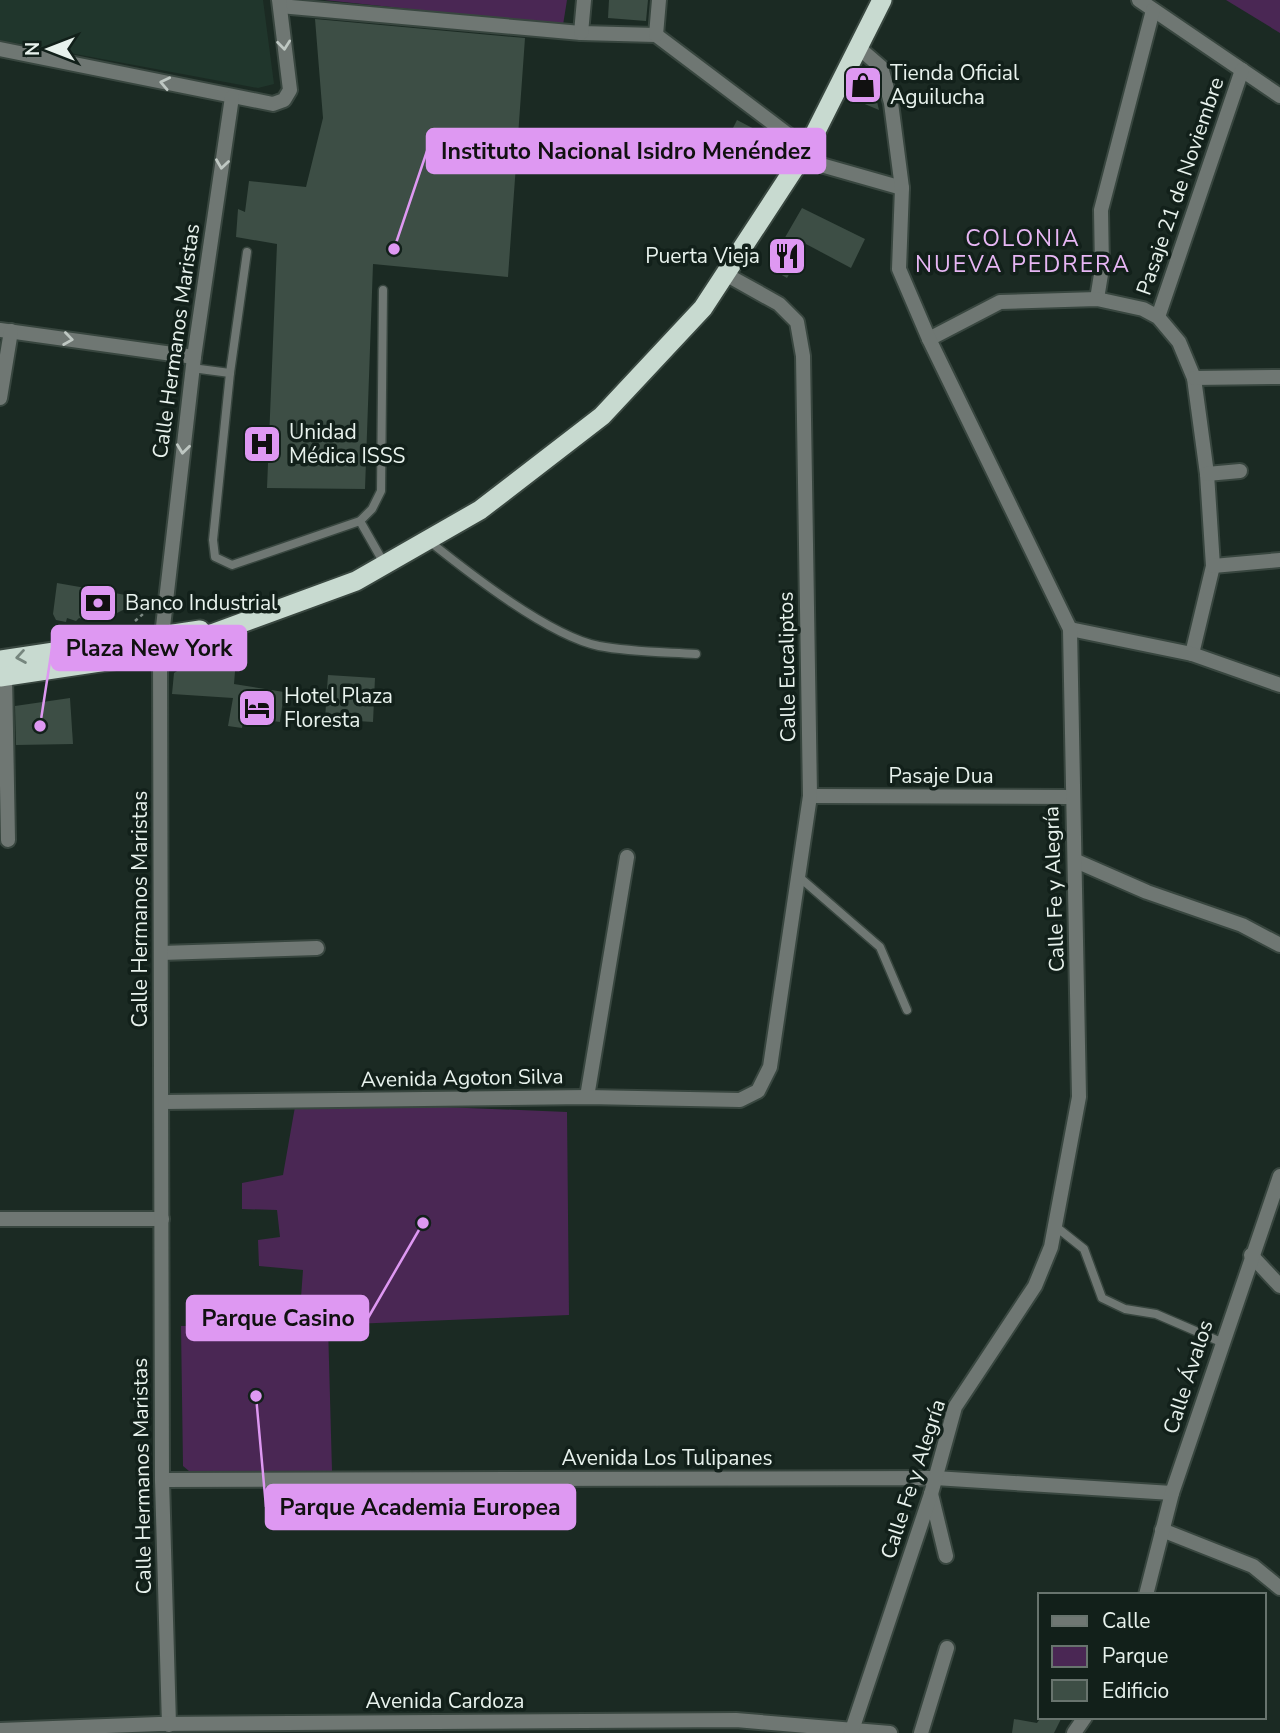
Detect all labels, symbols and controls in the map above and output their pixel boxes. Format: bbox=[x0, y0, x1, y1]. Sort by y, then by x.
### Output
north arrow bbox=[14, 14, 84, 84]
one-way arrow bbox=[277, 39, 292, 51]
text: N bbox=[20, 42, 46, 56]
place label: Tienda Oficial Aguilucha bbox=[890, 59, 1020, 111]
shop icon: Tienda Oficial Aguilucha bbox=[842, 64, 884, 106]
street label: Pasaje 21 de Noviembre bbox=[1130, 73, 1230, 299]
one-way arrow bbox=[159, 76, 171, 91]
callout: Instituto Nacional Isidro Menéndez bbox=[427, 129, 825, 173]
text: Instituto Nacional Isidro Menéndez bbox=[441, 136, 811, 167]
one-way arrow bbox=[215, 158, 230, 170]
street label: Calle Hermanos Maristas bbox=[146, 222, 206, 460]
district label: COLONIA NUEVA PEDRERA bbox=[915, 223, 1131, 280]
restaurant icon: Puerta Vieja bbox=[766, 235, 808, 277]
place label: Puerta Vieja bbox=[645, 242, 760, 270]
one-way arrow bbox=[62, 332, 73, 347]
place label: Unidad Médica ISSS bbox=[289, 418, 406, 470]
hospital icon: Unidad Médica ISSS bbox=[241, 423, 283, 465]
one-way arrow bbox=[175, 443, 190, 455]
bank icon: Banco Industrial bbox=[77, 582, 119, 624]
place label: Banco Industrial bbox=[125, 589, 278, 617]
street label: Calle Eucaliptos bbox=[772, 591, 802, 743]
callout: Plaza New York bbox=[52, 626, 246, 670]
text: Plaza New York bbox=[66, 633, 233, 664]
one-way arrow bbox=[15, 649, 27, 664]
place label: Hotel Plaza Floresta bbox=[284, 682, 393, 734]
hotel icon: Hotel Plaza Floresta bbox=[236, 687, 278, 729]
street label: Pasaje Dua bbox=[888, 762, 994, 790]
street label: Calle Hermanos Maristas bbox=[126, 791, 154, 1027]
street label: Calle Fe y Alegría bbox=[1037, 806, 1071, 972]
street label: Avenida Agoton Silva bbox=[360, 1062, 564, 1094]
callout: Parque Casino bbox=[187, 1296, 368, 1340]
text: Parque Casino bbox=[201, 1303, 355, 1334]
street label: Calle Ávalos bbox=[1156, 1316, 1220, 1438]
street label: Calle Hermanos Maristas bbox=[126, 1357, 158, 1595]
street label: Calle Fe y Alegría bbox=[874, 1396, 952, 1562]
street label: Avenida Los Tulipanes bbox=[561, 1444, 773, 1472]
callout: Parque Academia Europea bbox=[266, 1485, 575, 1529]
text: Parque Academia Europea bbox=[279, 1492, 561, 1523]
legend bbox=[1038, 1593, 1266, 1719]
text: Calle bbox=[1102, 1607, 1150, 1635]
text: Parque bbox=[1102, 1642, 1169, 1670]
text: Edificio bbox=[1102, 1677, 1169, 1705]
street label: Avenida Cardoza bbox=[366, 1687, 525, 1715]

